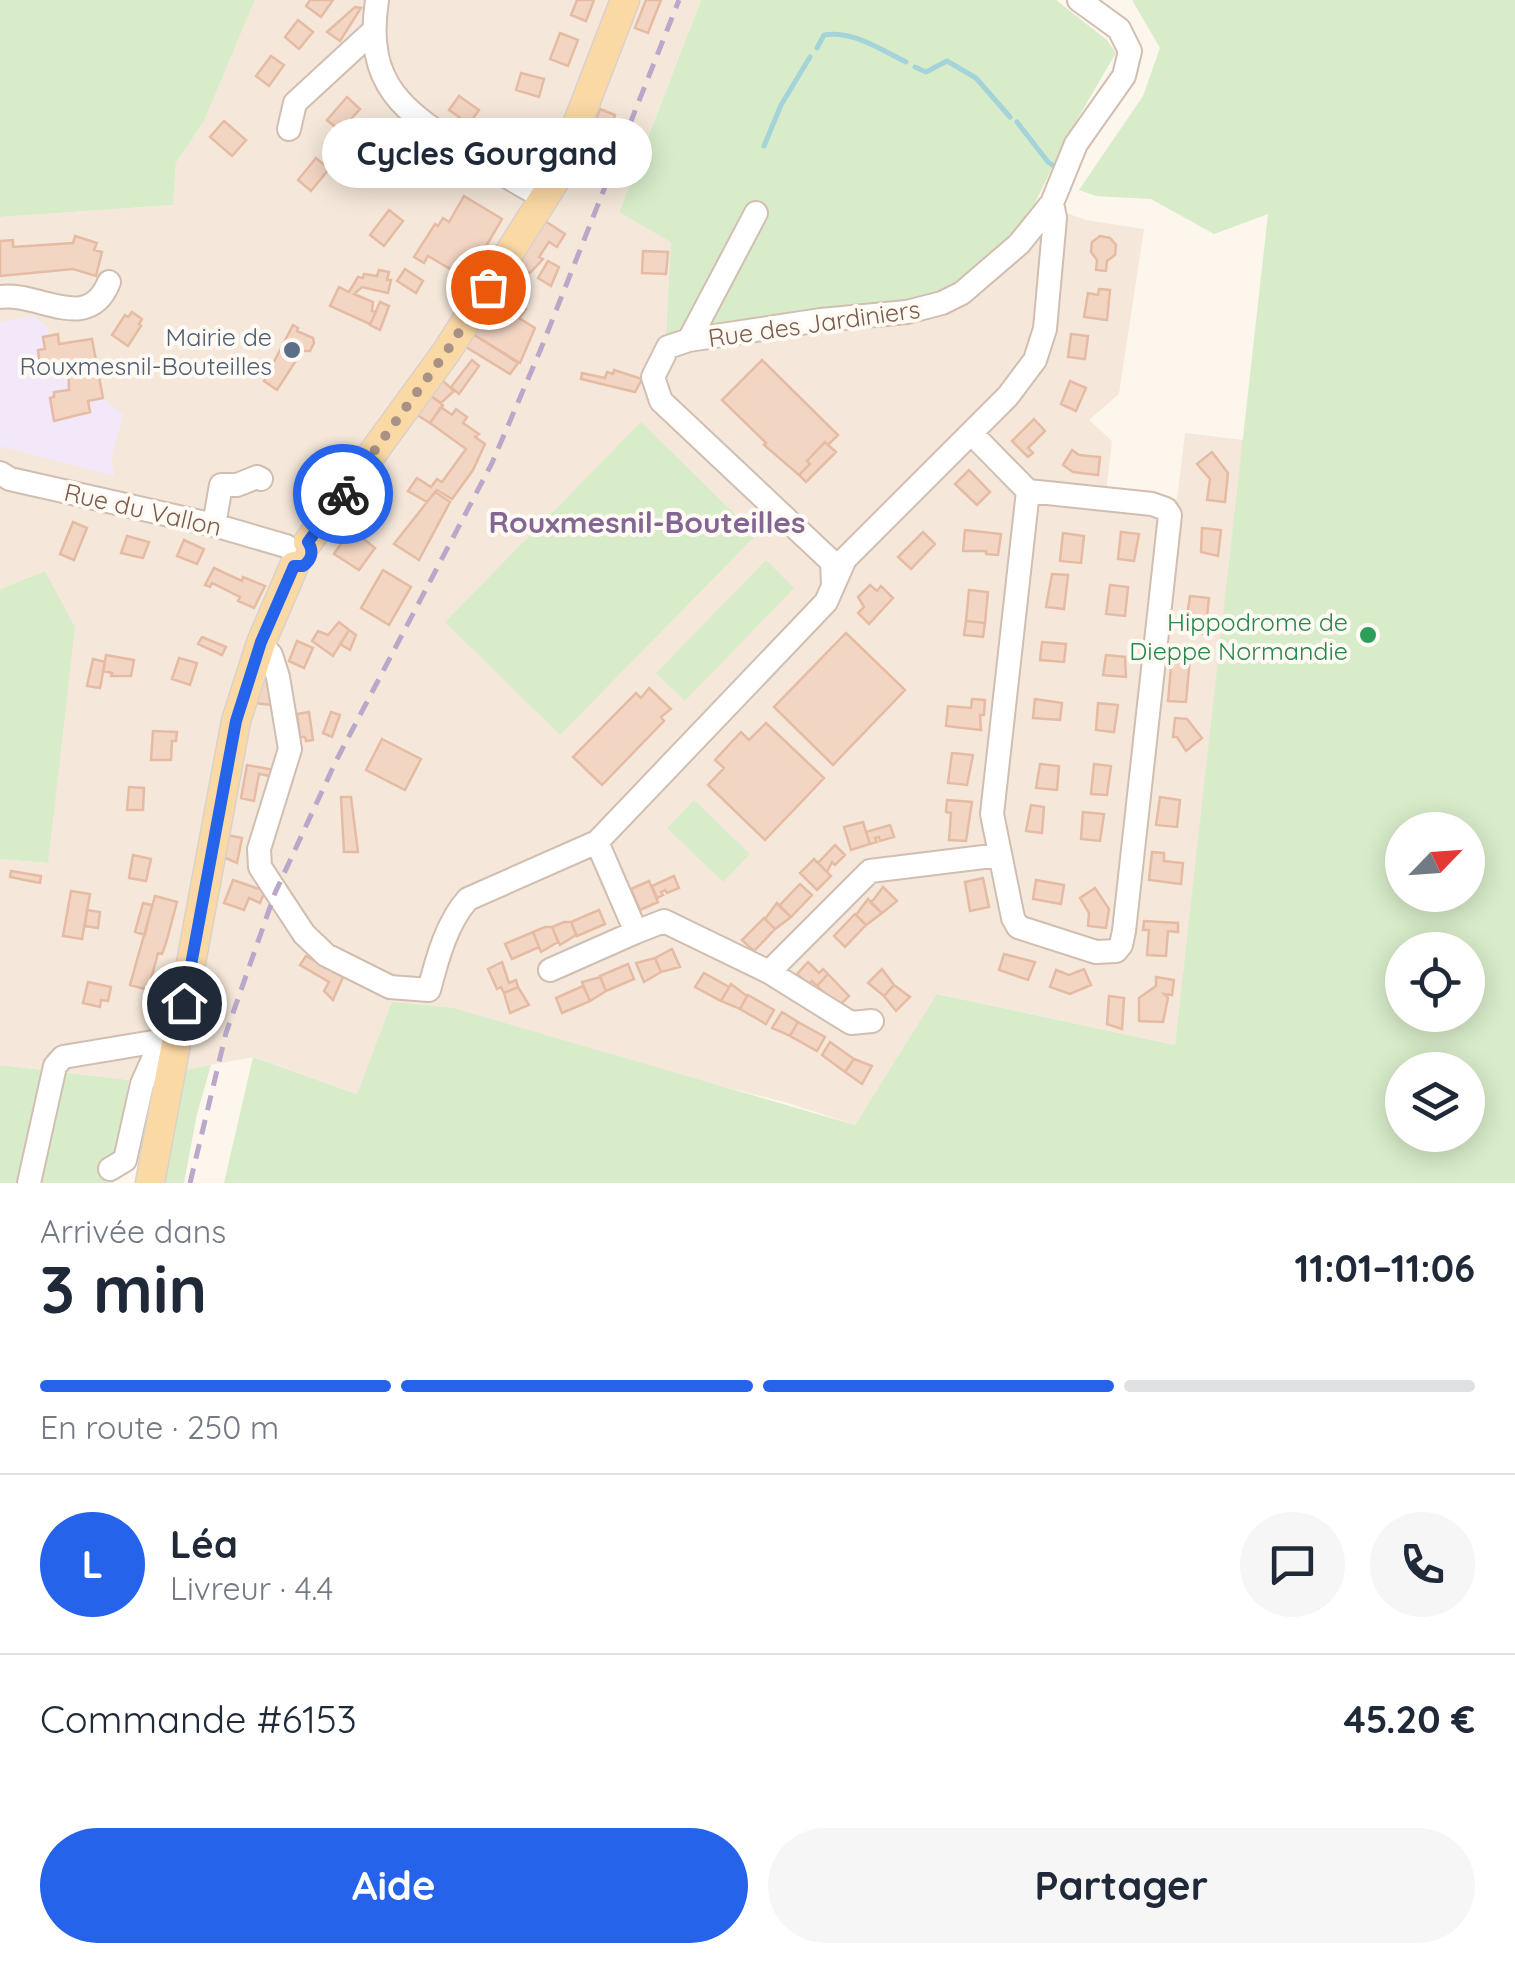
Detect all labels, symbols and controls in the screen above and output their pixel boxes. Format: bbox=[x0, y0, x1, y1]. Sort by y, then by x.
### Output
callout: Cycles Gourgand bbox=[323, 117, 653, 187]
text: Cycles Gourgand bbox=[357, 133, 617, 173]
pin bbox=[446, 245, 531, 330]
icon: bag bbox=[461, 260, 516, 315]
street label: Rue des Jardiniers bbox=[706, 293, 922, 353]
place label: Mairie de Rouxmesnil-Bouteilles bbox=[19, 321, 272, 381]
marker: Mairie de Rouxmesnil-Bouteilles bbox=[281, 339, 303, 361]
courier bbox=[293, 444, 393, 544]
icon: bike bbox=[316, 467, 371, 522]
street label: Rue du Vallon bbox=[61, 476, 225, 542]
district label: Rouxmesnil-Bouteilles bbox=[488, 503, 806, 541]
place label: Hippodrome de Dieppe Normandie bbox=[1129, 606, 1348, 666]
marker: Hippodrome de Dieppe Normandie bbox=[1357, 624, 1379, 646]
north arrow bbox=[1385, 812, 1485, 912]
map controls bbox=[1385, 812, 1485, 1152]
button: locate bbox=[1385, 932, 1485, 1032]
pin bbox=[142, 961, 227, 1046]
icon: home bbox=[157, 976, 212, 1031]
button: layers bbox=[1385, 1052, 1485, 1152]
text: Arrivée dans bbox=[40, 1211, 226, 1251]
text: 11:01–11:06 bbox=[1295, 1244, 1475, 1292]
text: 3 min bbox=[40, 1248, 207, 1329]
text: En route · 250 m bbox=[40, 1407, 279, 1447]
button: chat bbox=[1240, 1512, 1345, 1617]
button: phone bbox=[1370, 1512, 1475, 1617]
text: Léa bbox=[170, 1520, 238, 1568]
text: L bbox=[82, 1540, 103, 1588]
text: Livreur · 4.4 bbox=[170, 1568, 333, 1608]
text: Commande #6153 bbox=[40, 1695, 357, 1743]
text: 45.20 € bbox=[1343, 1695, 1475, 1743]
button: Aide bbox=[40, 1828, 748, 1943]
button: Partager bbox=[768, 1828, 1475, 1943]

